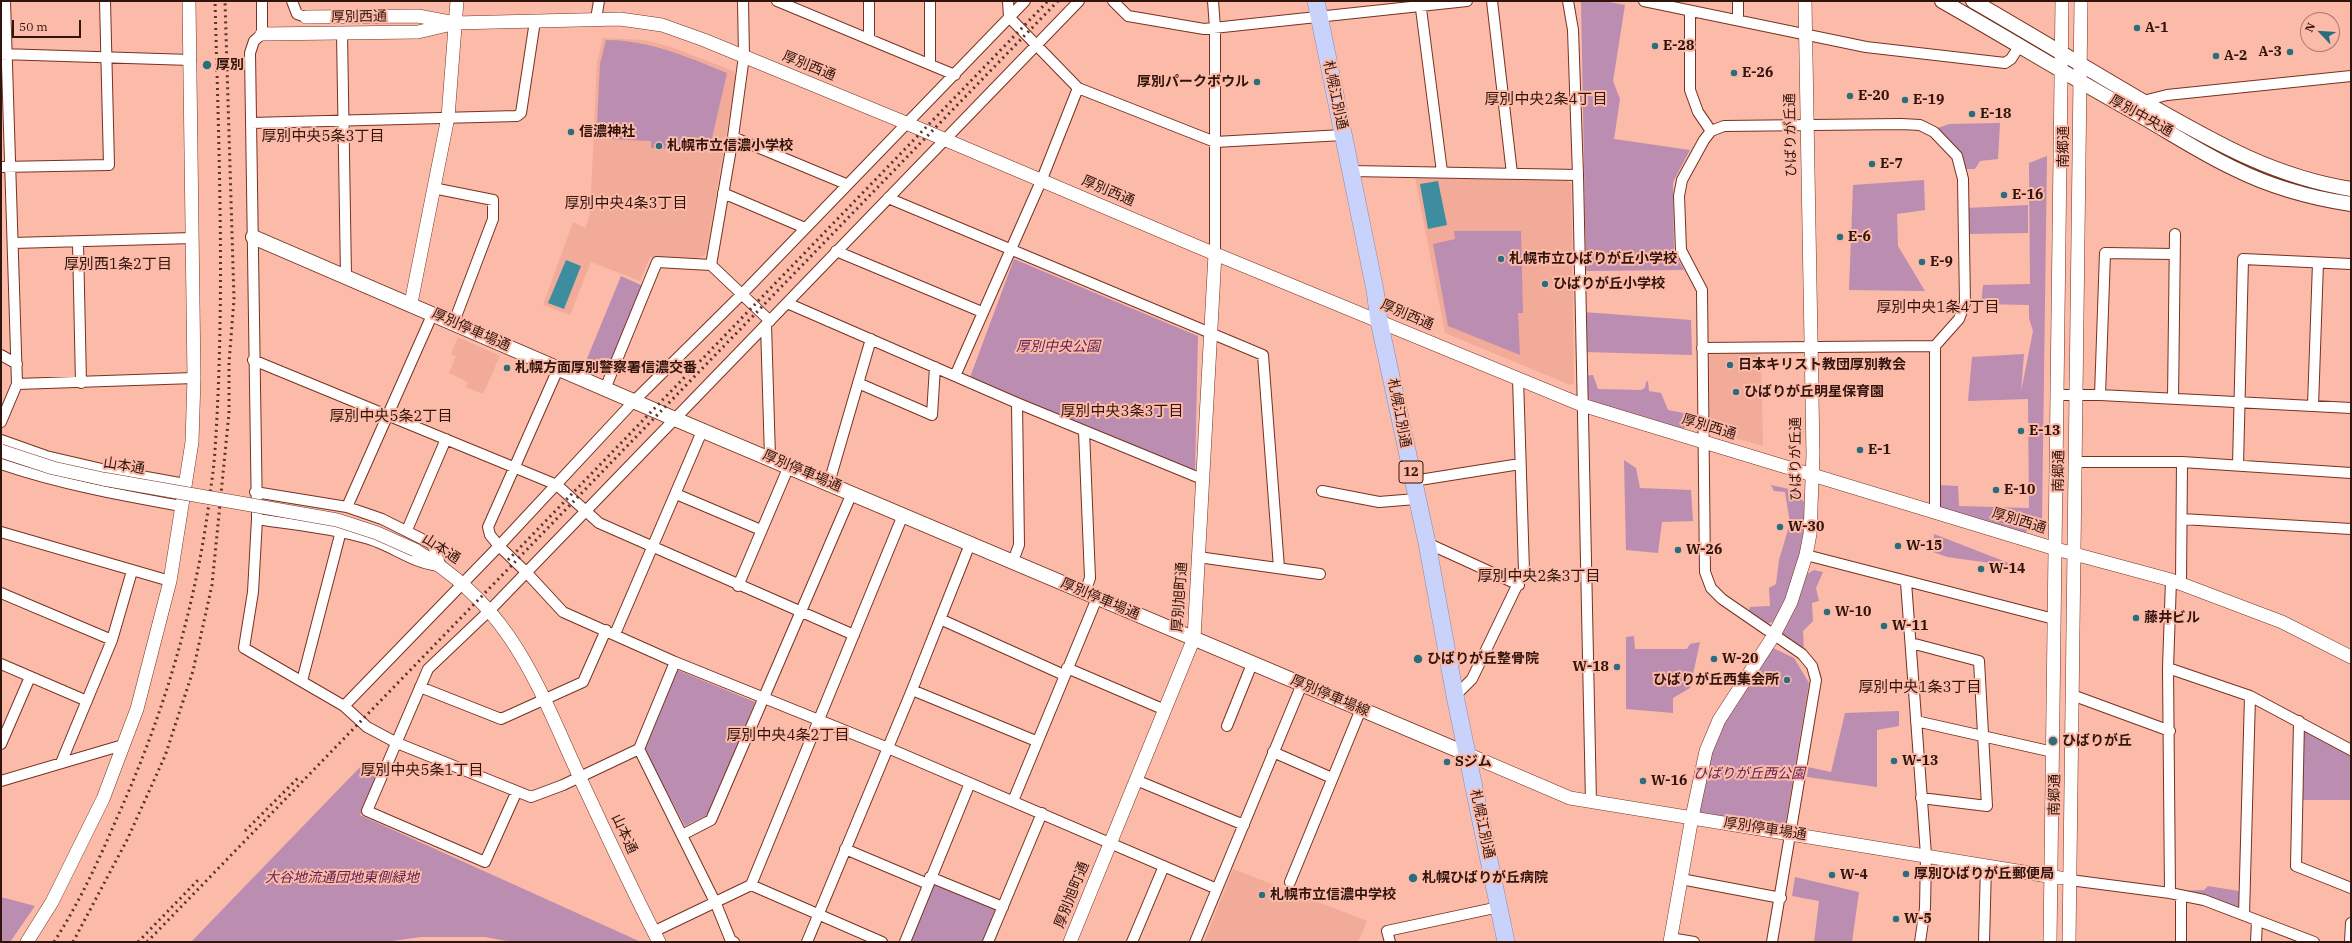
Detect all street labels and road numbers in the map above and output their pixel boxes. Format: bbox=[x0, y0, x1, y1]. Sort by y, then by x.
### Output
street label: 厚別西通 bbox=[331, 8, 387, 26]
street label: 厚別西通 bbox=[780, 48, 838, 84]
street label: 札幌江別通 bbox=[1320, 59, 1350, 131]
street label: 厚別中央通 bbox=[2106, 92, 2176, 140]
street label: ひばりが丘通 bbox=[1782, 93, 1800, 177]
street label: 南郷通 bbox=[2056, 126, 2072, 168]
street label: 厚別西通 bbox=[1079, 172, 1137, 210]
street label: 厚別西通 bbox=[1378, 296, 1436, 334]
street label: 厚別停車場通 bbox=[429, 305, 513, 355]
street label: 札幌江別通 bbox=[1384, 377, 1414, 449]
street label: 厚別西通 bbox=[1680, 411, 1738, 443]
street label: ひばりが丘通 bbox=[1788, 417, 1804, 501]
street label: 厚別停車場通 bbox=[760, 447, 844, 495]
street label: 南郷通 bbox=[2050, 450, 2068, 492]
street label: 山本通 bbox=[102, 454, 146, 478]
road number: 12 bbox=[1399, 461, 1423, 483]
street label: 厚別西通 bbox=[1990, 505, 2048, 537]
street label: 山本通 bbox=[419, 531, 463, 567]
street label: 厚別旭町通 bbox=[1169, 561, 1191, 633]
street label: 厚別停車場通 bbox=[1058, 575, 1142, 623]
street label: 厚別停車場線 bbox=[1288, 672, 1372, 720]
street label: 南郷通 bbox=[2046, 774, 2064, 816]
street label: 札幌江別通 bbox=[1467, 788, 1497, 860]
street label: 山本通 bbox=[608, 811, 640, 857]
street label: 厚別停車場通 bbox=[1722, 814, 1808, 844]
street label: 厚別旭町通 bbox=[1051, 859, 1093, 931]

